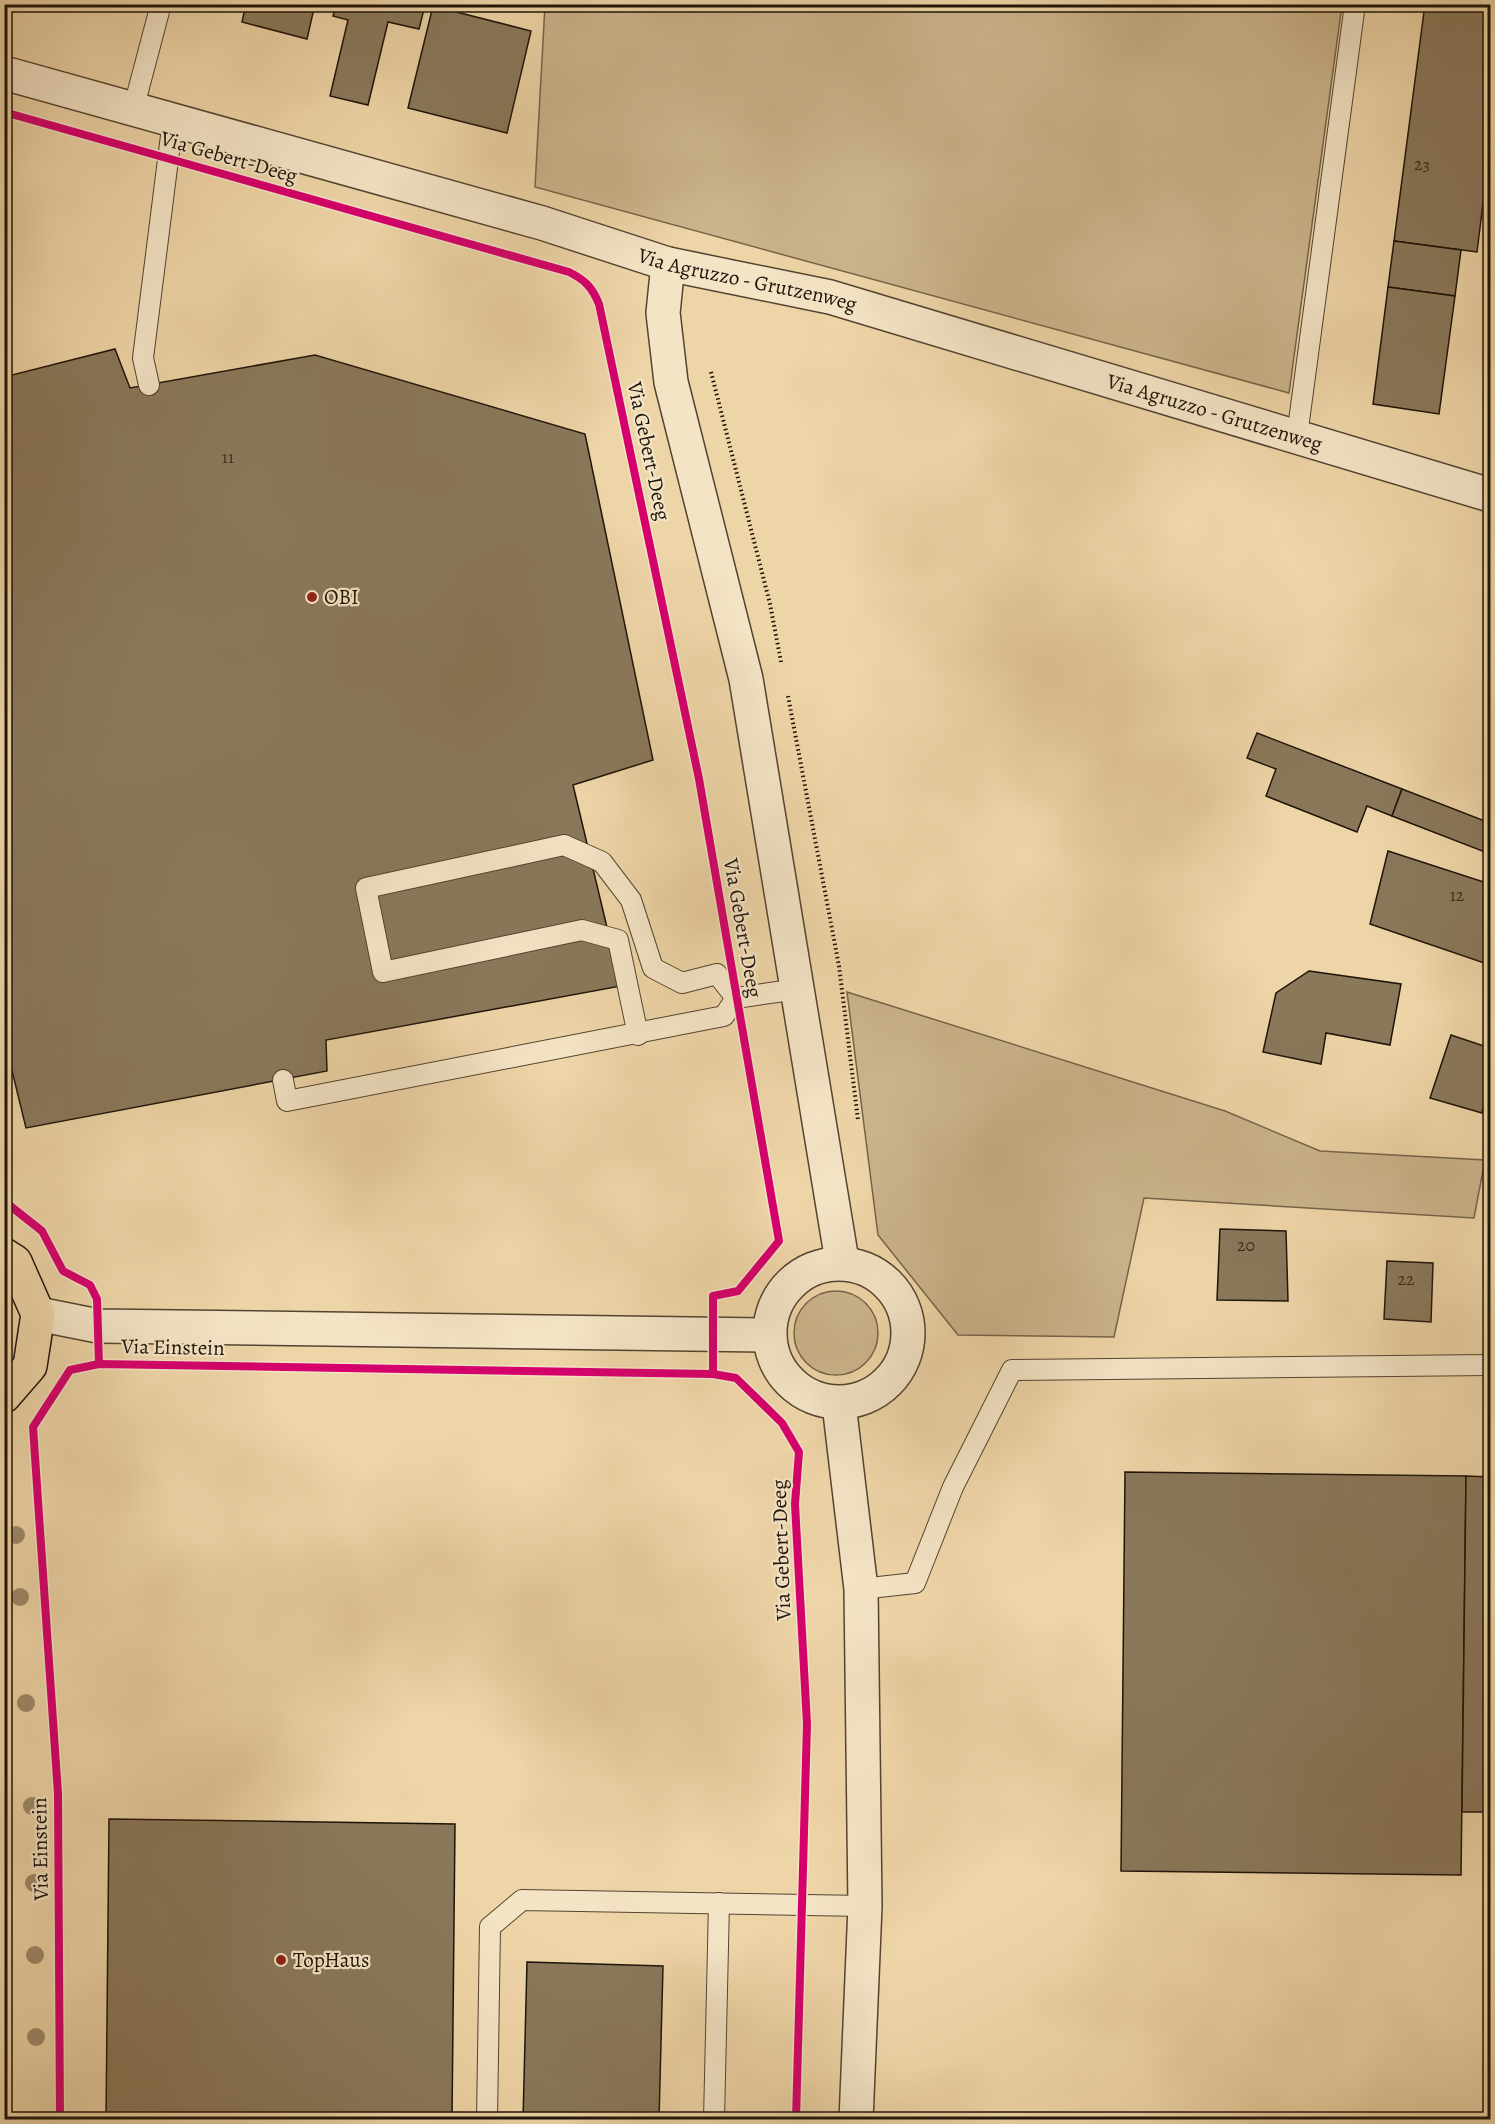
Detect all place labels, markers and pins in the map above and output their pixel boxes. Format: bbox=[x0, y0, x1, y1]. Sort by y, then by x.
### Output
place label: OBI bbox=[324, 583, 359, 611]
marker: OBI bbox=[305, 590, 319, 604]
place label: TopHaus bbox=[293, 1946, 369, 1974]
marker: TopHaus bbox=[274, 1953, 288, 1967]

